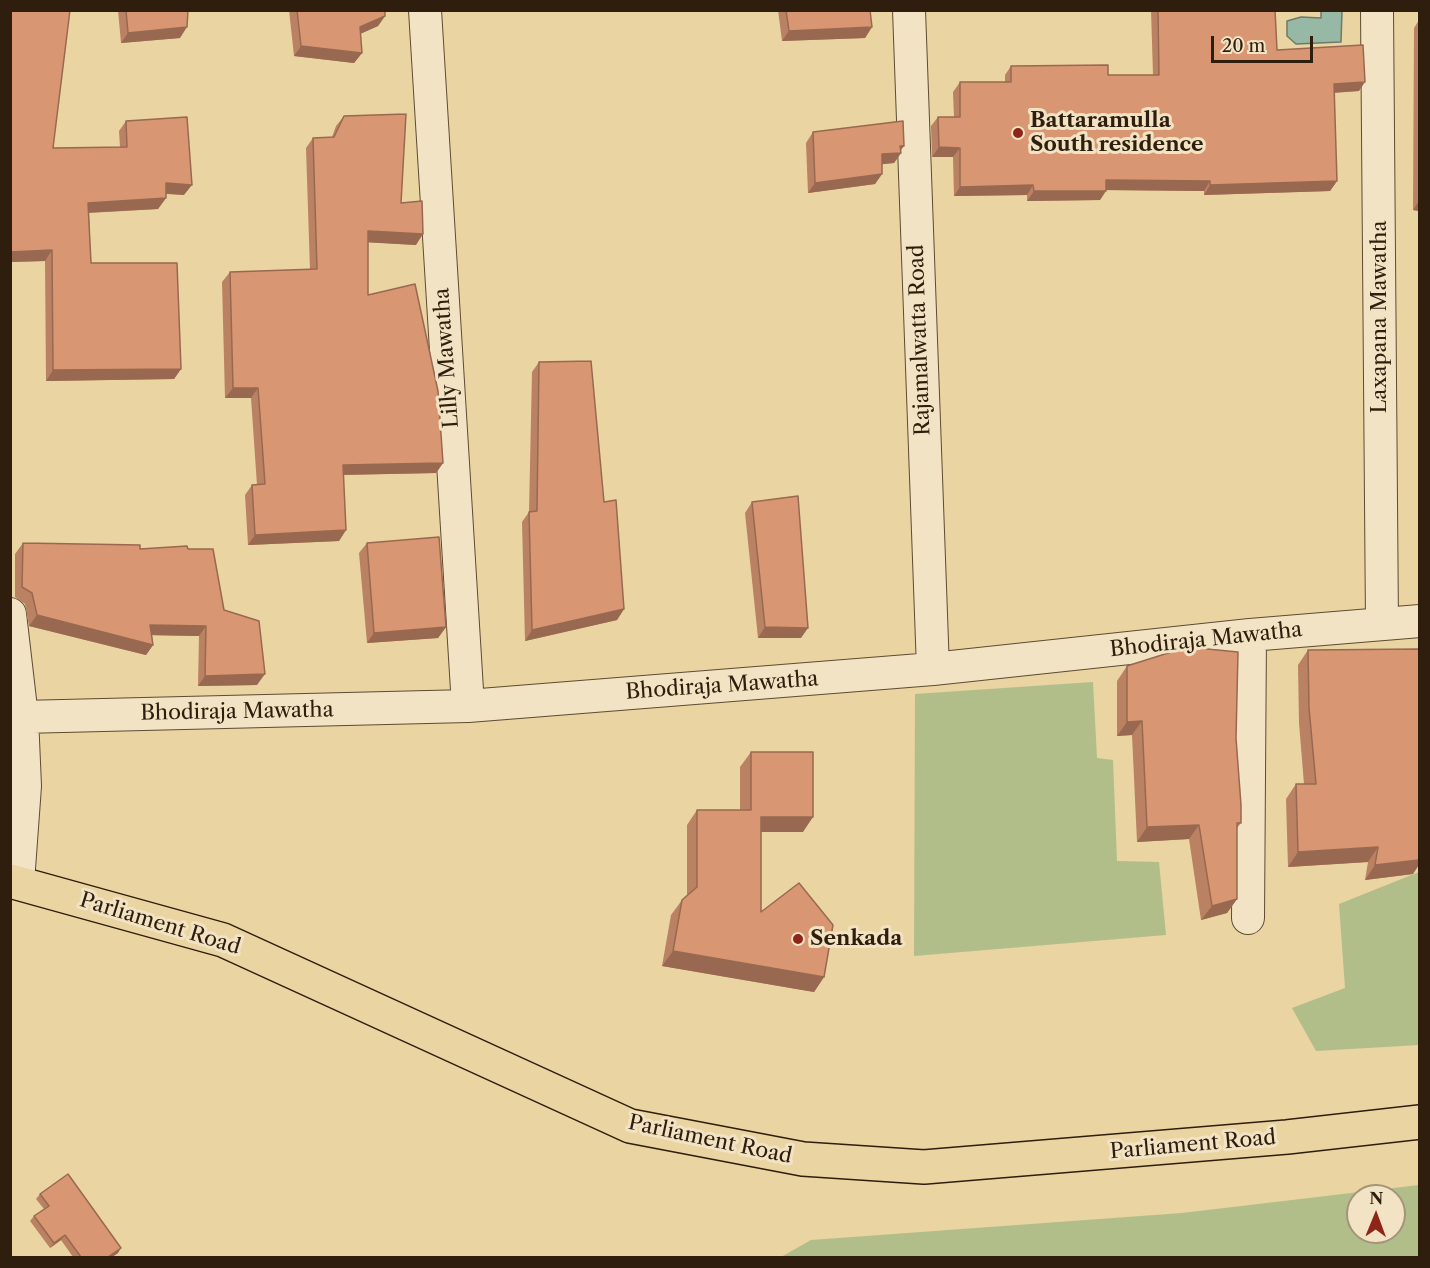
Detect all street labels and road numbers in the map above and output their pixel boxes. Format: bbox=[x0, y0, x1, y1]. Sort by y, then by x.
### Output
street label: Laxapana Mawatha bbox=[1367, 220, 1393, 414]
street label: Rajamalwatta Road bbox=[904, 244, 936, 436]
street label: Lilly Mawatha bbox=[430, 287, 464, 429]
street label: Bhodiraja Mawatha bbox=[1109, 617, 1303, 663]
street label: Bhodiraja Mawatha bbox=[625, 667, 819, 705]
street label: Bhodiraja Mawatha bbox=[140, 698, 334, 726]
street label: Parliament Road bbox=[77, 888, 243, 960]
street label: Parliament Road bbox=[626, 1110, 794, 1170]
street label: Parliament Road bbox=[1109, 1125, 1277, 1165]

